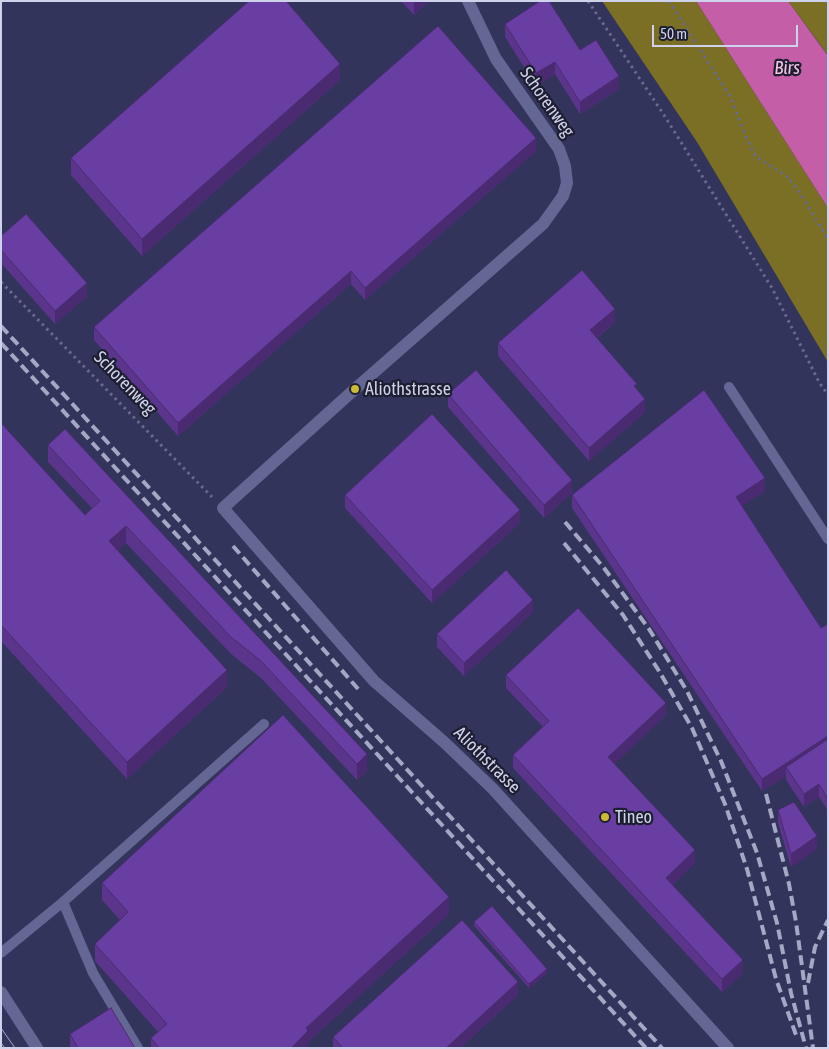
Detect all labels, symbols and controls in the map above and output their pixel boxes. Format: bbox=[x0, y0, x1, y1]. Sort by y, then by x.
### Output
scale bar bbox=[654, 15, 800, 47]
text: 50 m bbox=[660, 25, 687, 42]
water label: Birs bbox=[774, 57, 800, 79]
street label: Schorenweg bbox=[515, 63, 579, 141]
street label: Schorenweg bbox=[89, 347, 161, 419]
place label: Aliothstrasse bbox=[365, 378, 451, 400]
marker: Aliothstrasse bbox=[349, 383, 361, 395]
street label: Aliothstrasse bbox=[449, 722, 525, 798]
place label: Tineo bbox=[615, 806, 652, 828]
marker: Tineo bbox=[599, 811, 611, 823]

